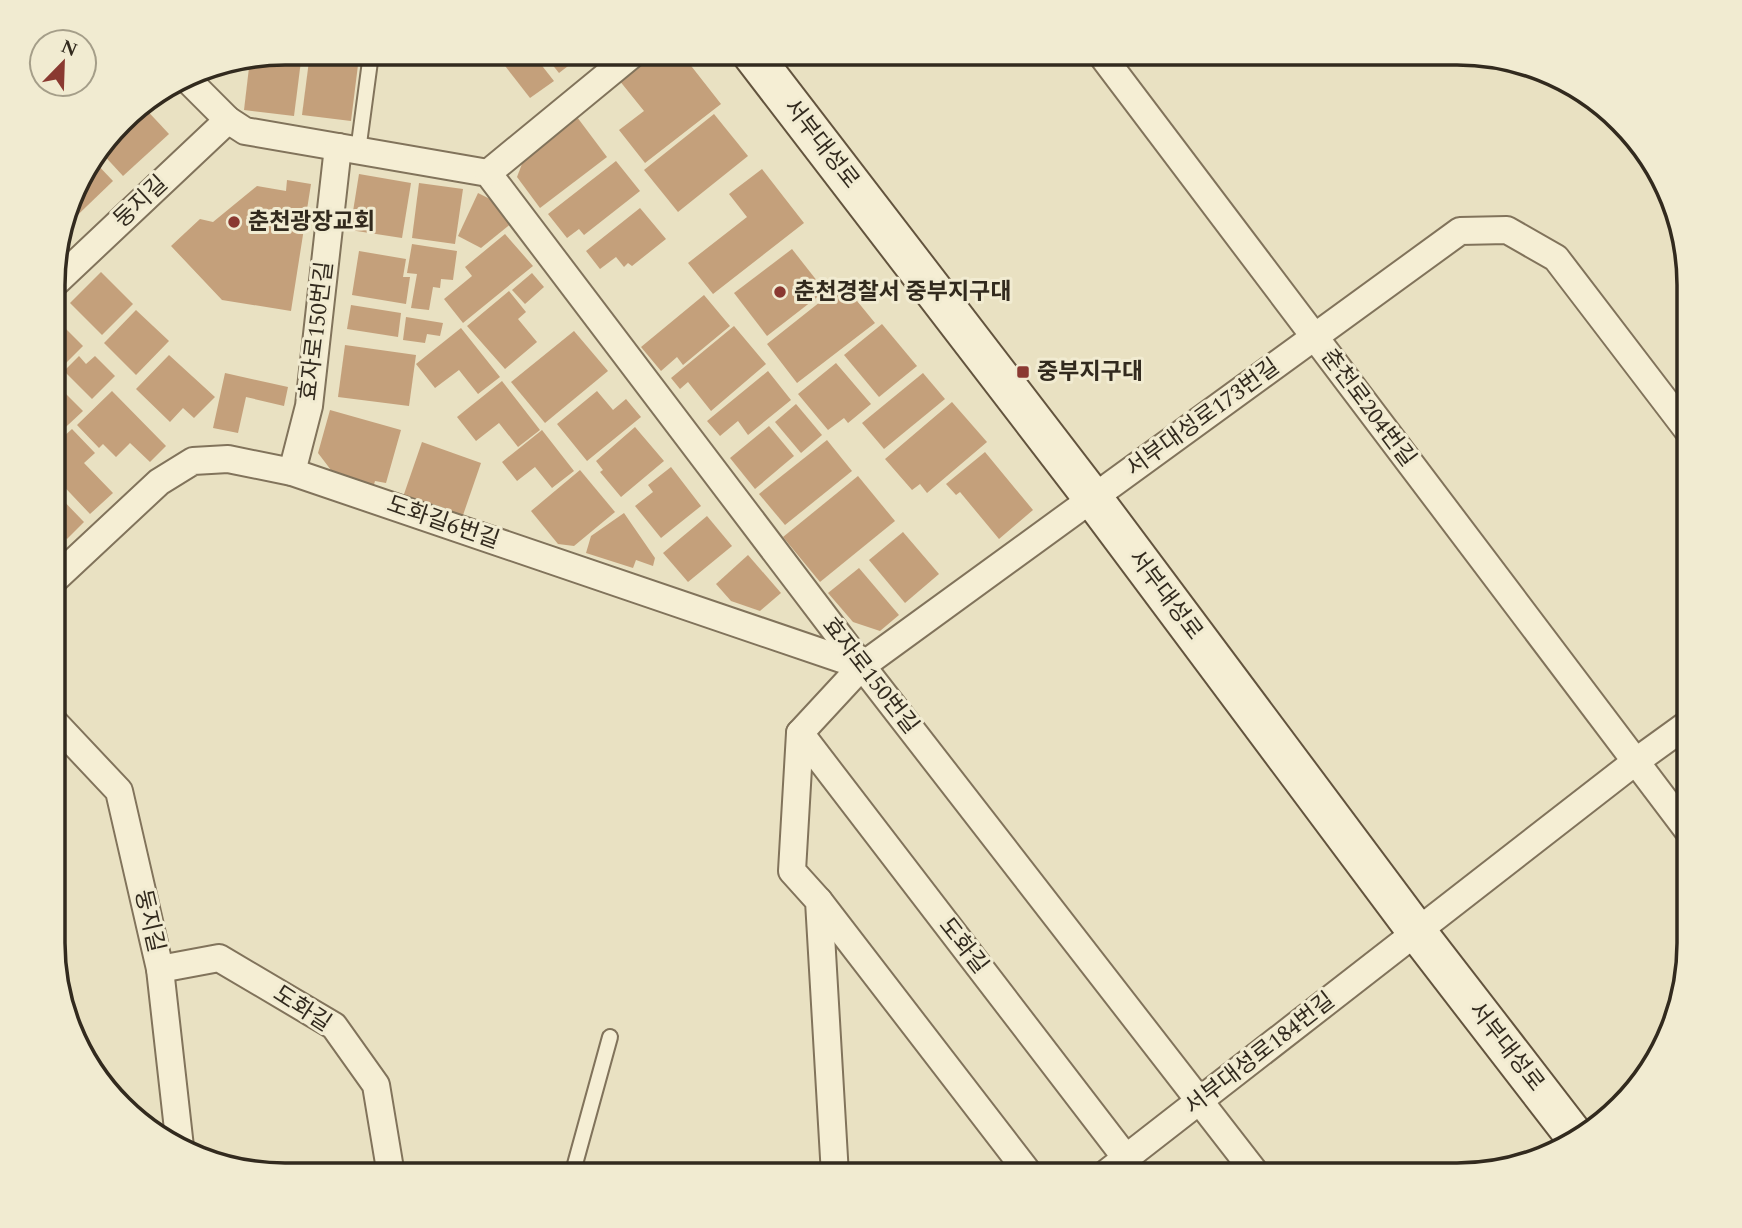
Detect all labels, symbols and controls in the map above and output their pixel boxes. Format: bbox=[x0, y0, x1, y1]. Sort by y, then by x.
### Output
north arrow bbox=[28, 28, 98, 98]
text: N bbox=[56, 32, 82, 65]
street label: 서부대성로 bbox=[775, 92, 867, 196]
street label: 둥지길 bbox=[106, 168, 176, 236]
place label: 춘천광장교회 bbox=[248, 205, 375, 240]
marker: 춘천광장교회 bbox=[226, 214, 242, 230]
street label: 효자로150번길 bbox=[291, 259, 343, 403]
place label: 춘천경찰서 중부지구대 bbox=[794, 275, 1011, 310]
marker: 춘천경찰서 중부지구대 bbox=[772, 284, 788, 300]
street label: 춘천로204번길 bbox=[1312, 341, 1424, 475]
street label: 서부대성로173번길 bbox=[1119, 350, 1287, 486]
place label: 중부지구대 bbox=[1037, 355, 1143, 390]
marker: 중부지구대 bbox=[1015, 364, 1031, 380]
street label: 도화길6번길 bbox=[382, 487, 504, 559]
street label: 서부대성로 bbox=[1119, 542, 1211, 648]
street label: 효자로150번길 bbox=[813, 610, 927, 742]
street label: 둥지길 bbox=[125, 886, 173, 956]
street label: 도화길 bbox=[930, 910, 996, 982]
street label: 도화길 bbox=[266, 977, 338, 1041]
street label: 서부대성로184번길 bbox=[1177, 984, 1343, 1124]
street label: 서부대성로 bbox=[1460, 995, 1552, 1099]

